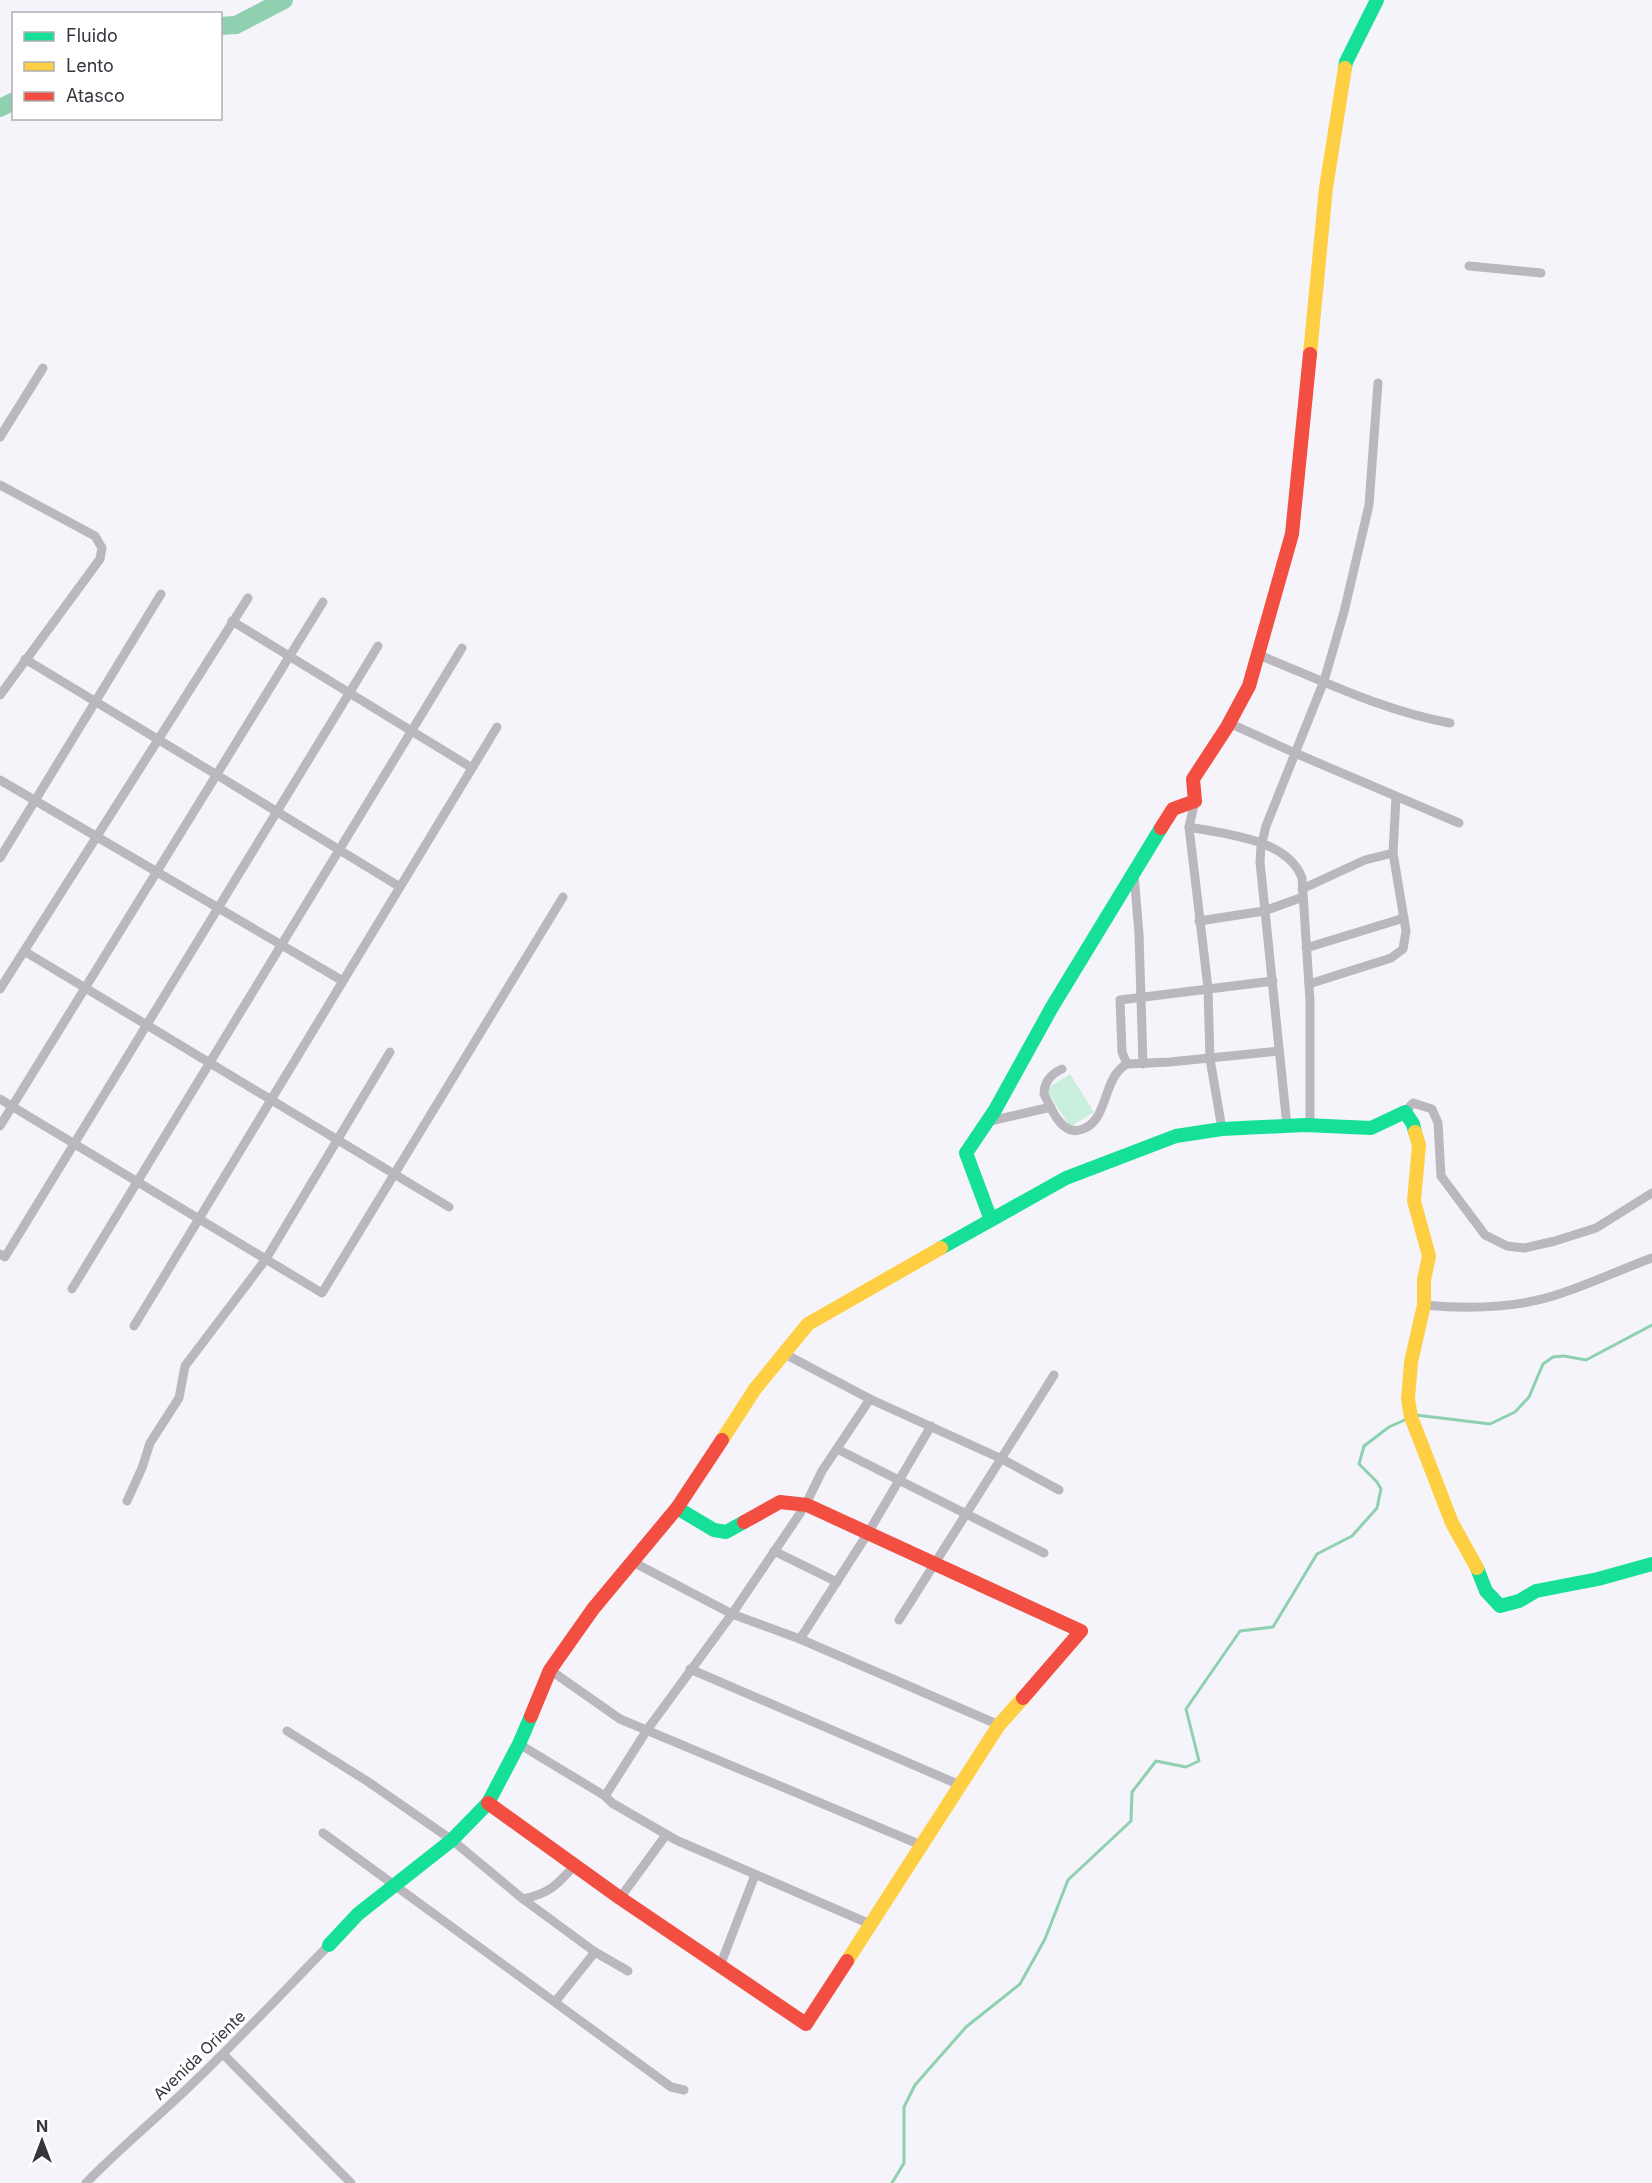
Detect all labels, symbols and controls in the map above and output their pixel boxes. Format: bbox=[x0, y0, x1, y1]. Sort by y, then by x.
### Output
legend bbox=[12, 12, 222, 120]
text: Fluido bbox=[66, 25, 118, 46]
text: Lento bbox=[66, 55, 114, 76]
text: Atasco bbox=[66, 85, 125, 106]
street label: Avenida Oriente bbox=[149, 2006, 249, 2104]
north arrow bbox=[12, 2111, 72, 2171]
text: N bbox=[36, 2116, 48, 2136]

